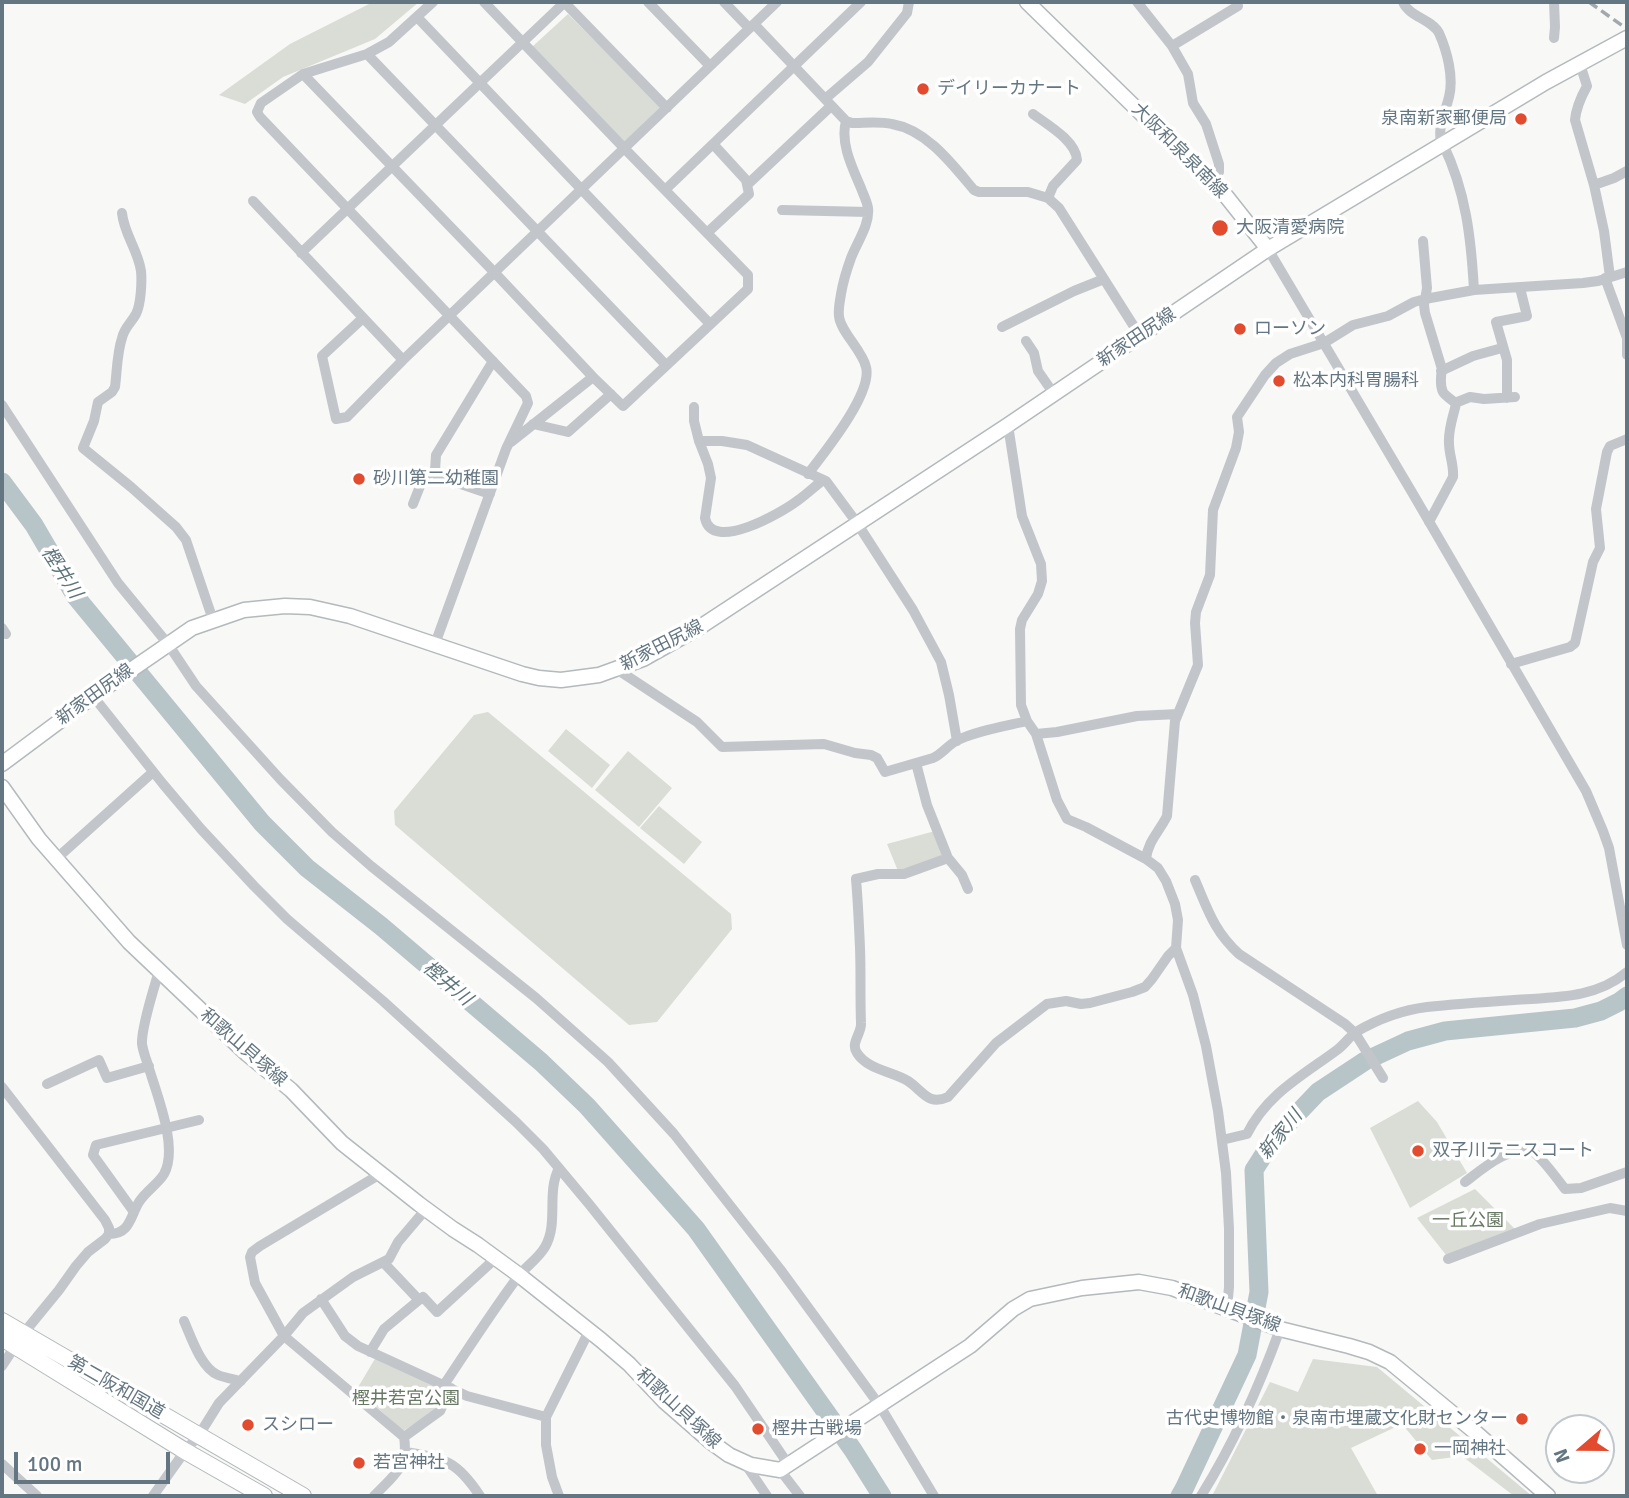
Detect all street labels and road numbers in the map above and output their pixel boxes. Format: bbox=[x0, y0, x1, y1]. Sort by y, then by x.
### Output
street label: 大阪和泉泉南線 bbox=[1127, 99, 1231, 203]
street label: 新家田尻線 bbox=[1094, 304, 1180, 372]
street label: 新家田尻線 bbox=[617, 616, 707, 676]
street label: 新家田尻線 bbox=[52, 660, 138, 730]
street label: 和歌山貝塚線 bbox=[195, 1004, 291, 1092]
street label: 和歌山貝塚線 bbox=[1175, 1280, 1283, 1338]
street label: 第二阪和国道 bbox=[64, 1352, 168, 1424]
street label: 和歌山貝塚線 bbox=[631, 1364, 725, 1454]

